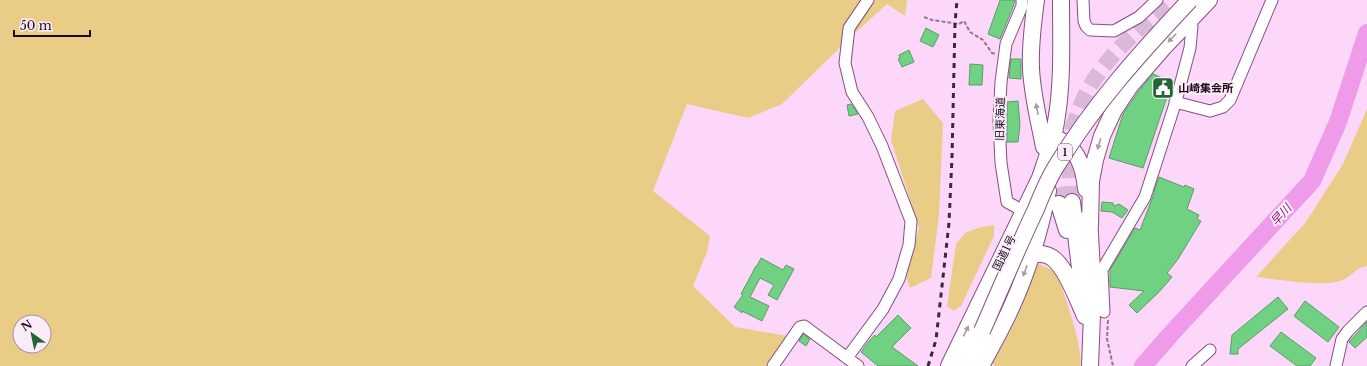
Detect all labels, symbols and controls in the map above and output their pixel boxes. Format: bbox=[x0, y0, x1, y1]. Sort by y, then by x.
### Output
scale bar bbox=[14, 12, 90, 38]
text: 50 m bbox=[20, 18, 52, 33]
one-way arrow bbox=[1168, 33, 1177, 43]
public building icon: 山崎集会所 bbox=[1150, 75, 1176, 101]
place label: 山崎集会所 bbox=[1178, 81, 1233, 95]
street label: 旧東海道 bbox=[993, 97, 1007, 141]
one-way arrow bbox=[1033, 103, 1039, 115]
one-way arrow bbox=[1096, 138, 1102, 150]
road number: 1 bbox=[1058, 144, 1072, 160]
water label: 早川 bbox=[1267, 199, 1296, 229]
street label: 国道1号 bbox=[989, 233, 1019, 273]
one-way arrow bbox=[1022, 265, 1028, 277]
north arrow bbox=[12, 314, 52, 354]
text: N bbox=[18, 317, 35, 334]
one-way arrow bbox=[963, 325, 969, 337]

